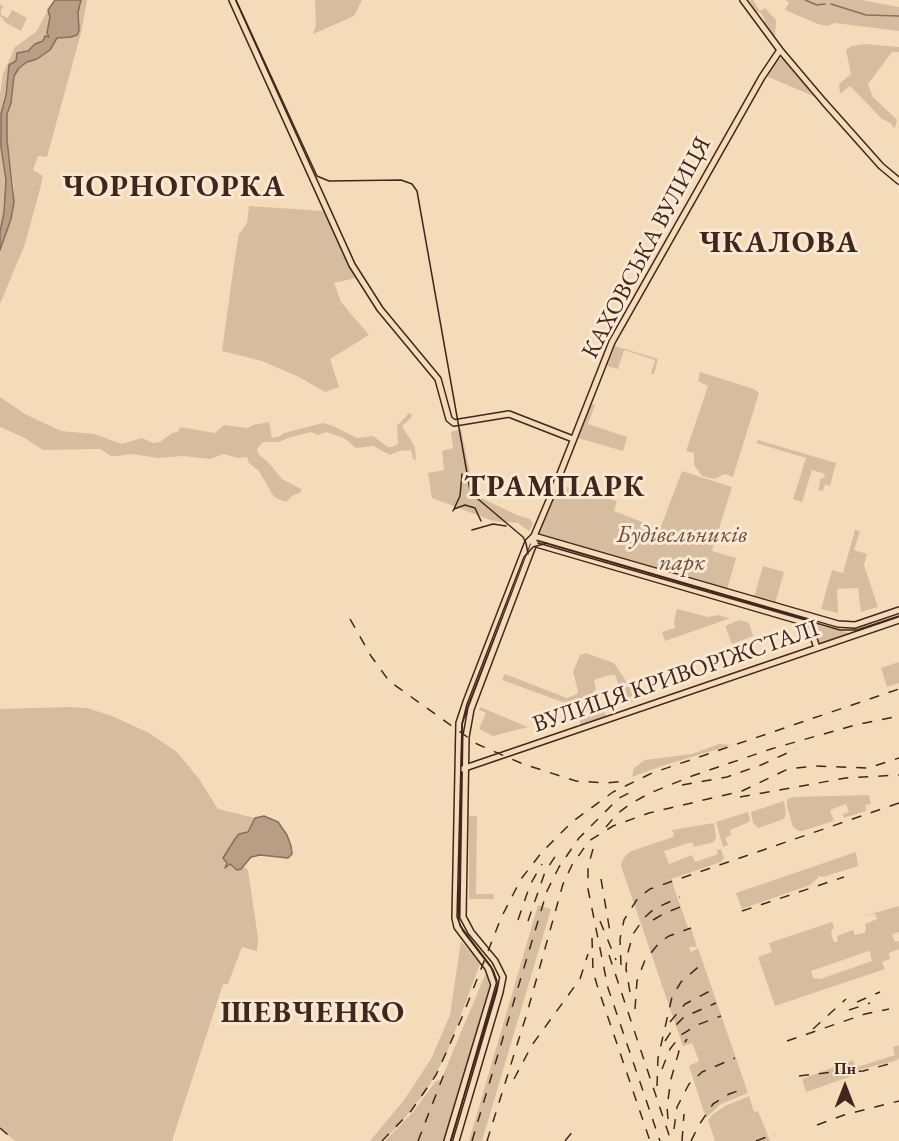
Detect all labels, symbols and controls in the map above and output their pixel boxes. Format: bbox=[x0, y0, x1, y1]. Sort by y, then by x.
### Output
street label: КАХОВСЬКА ВУЛИЦЯ bbox=[576, 132, 718, 364]
district label: ЧОРНОГОРКА bbox=[62, 170, 286, 206]
district label: ЧКАЛОВА bbox=[699, 226, 859, 262]
district label: ТРАМПАРК bbox=[464, 470, 646, 506]
park label: Будівельників парк bbox=[617, 521, 747, 577]
street label: ВУЛИЦЯ КРИВОРІЖСТАЛІ bbox=[529, 614, 823, 740]
district label: ШЕВЧЕНКО bbox=[220, 996, 406, 1032]
north arrow bbox=[815, 1057, 875, 1117]
text: Пн bbox=[834, 1058, 856, 1079]

